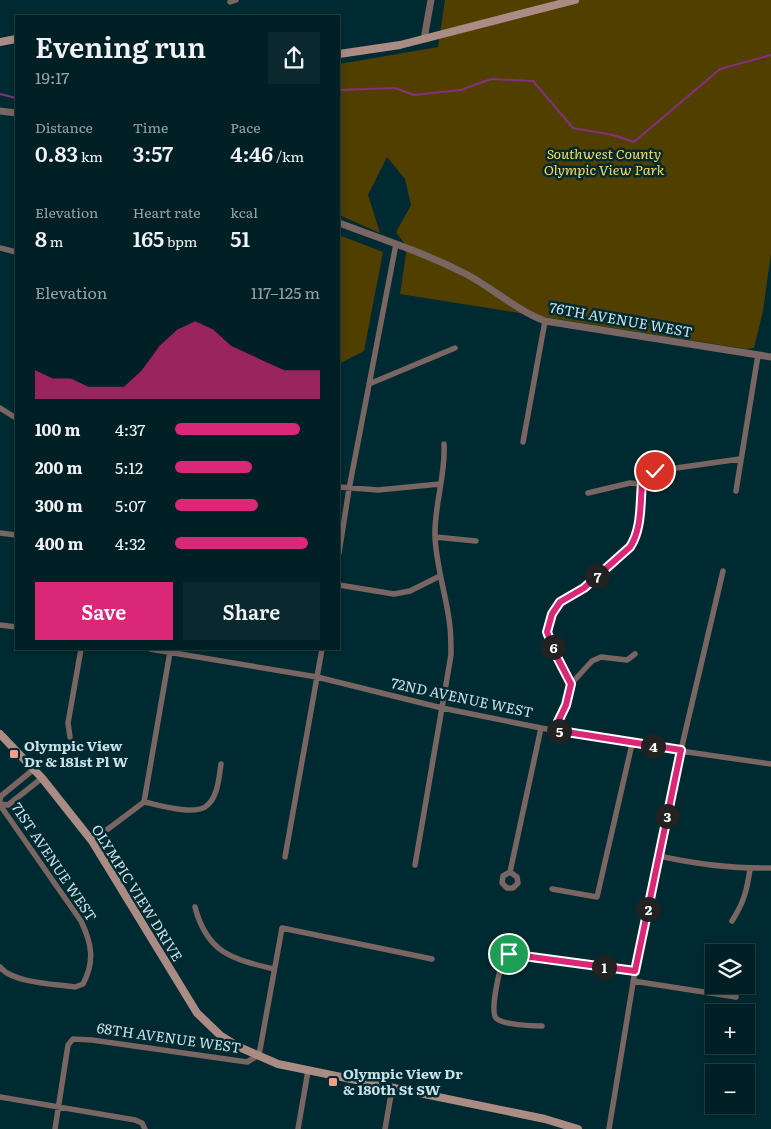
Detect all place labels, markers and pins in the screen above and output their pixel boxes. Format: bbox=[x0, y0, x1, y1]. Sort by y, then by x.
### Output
pin bbox=[634, 450, 676, 492]
pin: 7 bbox=[584, 564, 610, 588]
pin: 6 bbox=[540, 634, 566, 660]
pin: 5 bbox=[546, 718, 572, 744]
pin: 4 bbox=[640, 734, 666, 758]
place label: Olympic View Dr & 181st Pl W bbox=[24, 735, 128, 771]
marker: Olympic View Dr & 181st Pl W bbox=[8, 748, 20, 760]
pin: 3 bbox=[654, 804, 680, 828]
pin: 2 bbox=[636, 896, 660, 922]
pin bbox=[488, 933, 530, 975]
pin: 1 bbox=[592, 954, 616, 980]
place label: Olympic View Dr & 180th St SW bbox=[343, 1063, 463, 1099]
marker: Olympic View Dr & 180th St SW bbox=[327, 1076, 339, 1088]

